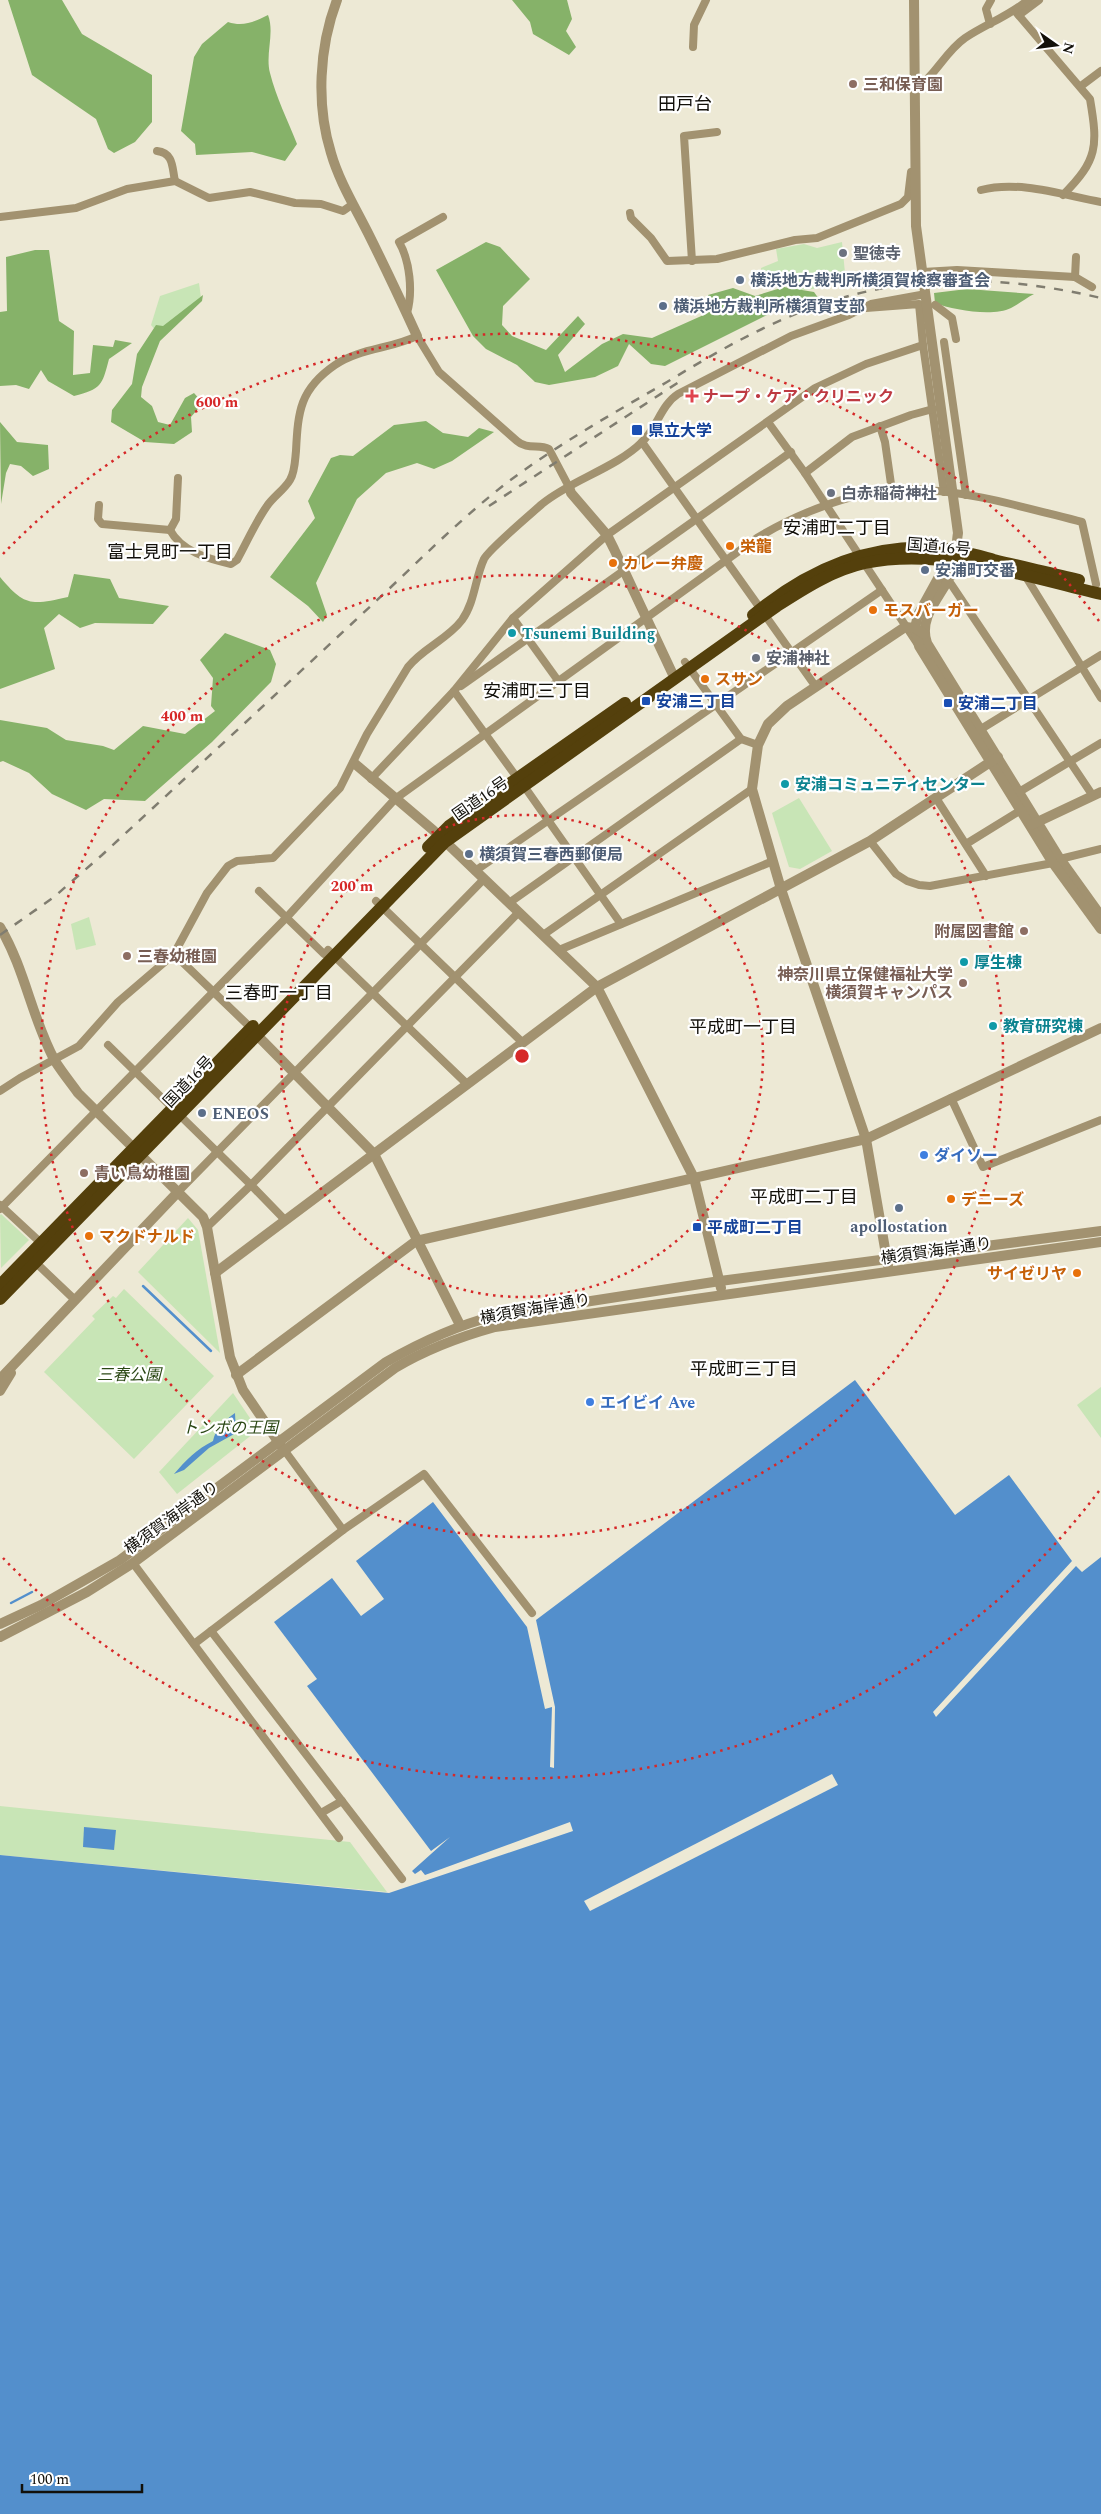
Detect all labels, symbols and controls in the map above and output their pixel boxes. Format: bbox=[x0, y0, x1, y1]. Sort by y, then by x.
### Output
north arrow bbox=[1031, 20, 1081, 70]
text: N bbox=[1057, 40, 1080, 56]
place label: 三和保育園 bbox=[863, 73, 943, 97]
marker: 三和保育園 bbox=[847, 78, 859, 90]
district label: 田戸台 bbox=[658, 91, 712, 118]
place label: 聖徳寺 bbox=[853, 242, 901, 266]
marker: 聖徳寺 bbox=[837, 247, 849, 259]
place label: 横浜地方裁判所横須賀検察審査会 bbox=[750, 269, 990, 293]
marker: 横浜地方裁判所横須賀検察審査会 bbox=[734, 274, 746, 286]
place label: 横浜地方裁判所横須賀支部 bbox=[673, 295, 865, 319]
marker: 横浜地方裁判所横須賀支部 bbox=[657, 300, 669, 312]
place label: ナープ・ケア・クリニック bbox=[703, 385, 894, 409]
marker: ナープ・ケア・クリニック bbox=[685, 389, 699, 403]
text: 600 m bbox=[196, 391, 239, 414]
place label: 県立大学 bbox=[648, 419, 712, 443]
marker: 県立大学 bbox=[630, 423, 644, 437]
place label: 白赤稲荷神社 bbox=[841, 482, 937, 506]
marker: 白赤稲荷神社 bbox=[825, 487, 837, 499]
district label: 安浦町二丁目 bbox=[783, 515, 891, 542]
street label: 国道16号 bbox=[906, 532, 972, 562]
place label: 栄龍 bbox=[740, 535, 772, 559]
district label: 富士見町一丁目 bbox=[107, 539, 233, 566]
marker: 栄龍 bbox=[724, 540, 736, 552]
place label: カレー弁慶 bbox=[623, 552, 703, 576]
marker: カレー弁慶 bbox=[607, 557, 619, 569]
place label: 安浦町交番 bbox=[935, 559, 1015, 583]
marker: 安浦町交番 bbox=[919, 564, 931, 576]
place label: モスバーガー bbox=[883, 599, 979, 623]
marker: モスバーガー bbox=[867, 604, 879, 616]
place label: Tsunemi Building bbox=[522, 622, 655, 646]
marker: Tsunemi Building bbox=[506, 627, 518, 639]
place label: 安浦神社 bbox=[766, 647, 830, 671]
marker: 安浦神社 bbox=[750, 652, 762, 664]
place label: スサン bbox=[715, 668, 763, 692]
marker: スサン bbox=[699, 673, 711, 685]
district label: 安浦町三丁目 bbox=[483, 678, 591, 705]
place label: 安浦三丁目 bbox=[656, 690, 736, 714]
place label: 安浦二丁目 bbox=[958, 692, 1038, 716]
marker: 安浦三丁目 bbox=[640, 695, 652, 707]
marker: 安浦二丁目 bbox=[942, 697, 954, 709]
text: 400 m bbox=[161, 705, 204, 728]
street label: 国道16号 bbox=[447, 771, 514, 827]
place label: 安浦コミュニティセンター bbox=[795, 773, 986, 797]
marker: 安浦コミュニティセンター bbox=[779, 778, 791, 790]
place label: 横須賀三春西郵便局 bbox=[479, 843, 623, 867]
marker: 横須賀三春西郵便局 bbox=[463, 848, 475, 860]
text: 200 m bbox=[331, 875, 374, 898]
place label: 附属図書館 bbox=[934, 920, 1014, 944]
marker: 附属図書館 bbox=[1018, 925, 1030, 937]
place label: 三春幼稚園 bbox=[137, 945, 217, 969]
marker: 三春幼稚園 bbox=[121, 950, 133, 962]
place label: 厚生棟 bbox=[974, 951, 1022, 975]
marker: 厚生棟 bbox=[958, 956, 970, 968]
place label: 神奈川県立保健福祉大学 横須賀キャンパス bbox=[777, 963, 953, 1005]
marker: 神奈川県立保健福祉大学 横須賀キャンパス bbox=[957, 977, 969, 989]
district label: 三春町一丁目 bbox=[225, 980, 333, 1007]
district label: 平成町一丁目 bbox=[689, 1014, 797, 1041]
place label: 教育研究棟 bbox=[1003, 1015, 1083, 1039]
marker: 教育研究棟 bbox=[987, 1020, 999, 1032]
centre of rings bbox=[513, 1047, 531, 1065]
street label: 国道16号 bbox=[158, 1050, 220, 1113]
place label: ENEOS bbox=[212, 1102, 269, 1126]
marker: ENEOS bbox=[196, 1107, 208, 1119]
place label: ダイソー bbox=[934, 1144, 998, 1168]
marker: ダイソー bbox=[918, 1149, 930, 1161]
place label: 青い鳥幼稚園 bbox=[94, 1162, 190, 1186]
marker: 青い鳥幼稚園 bbox=[78, 1167, 90, 1179]
district label: 平成町二丁目 bbox=[750, 1184, 858, 1211]
place label: デニーズ bbox=[961, 1188, 1024, 1212]
marker: デニーズ bbox=[945, 1193, 957, 1205]
marker: apollostation bbox=[893, 1202, 905, 1214]
place label: apollostation bbox=[850, 1215, 948, 1239]
place label: 平成町二丁目 bbox=[707, 1216, 803, 1240]
marker: 平成町二丁目 bbox=[691, 1221, 703, 1233]
place label: マクドナルド bbox=[99, 1225, 195, 1249]
marker: マクドナルド bbox=[83, 1230, 95, 1242]
street label: 横須賀海岸通り bbox=[879, 1231, 993, 1271]
place label: サイゼリヤ bbox=[987, 1262, 1067, 1286]
marker: サイゼリヤ bbox=[1071, 1267, 1083, 1279]
street label: 横須賀海岸通り bbox=[478, 1287, 592, 1331]
district label: 平成町三丁目 bbox=[690, 1356, 798, 1383]
park label: 三春公園 bbox=[97, 1363, 163, 1387]
place label: エイビイ Ave bbox=[600, 1391, 695, 1415]
marker: エイビイ Ave bbox=[584, 1396, 596, 1408]
park label: トンボの王国 bbox=[182, 1416, 280, 1440]
street label: 横須賀海岸通り bbox=[119, 1475, 224, 1560]
scale bar bbox=[22, 2462, 142, 2494]
text: 100 m bbox=[30, 2468, 69, 2491]

